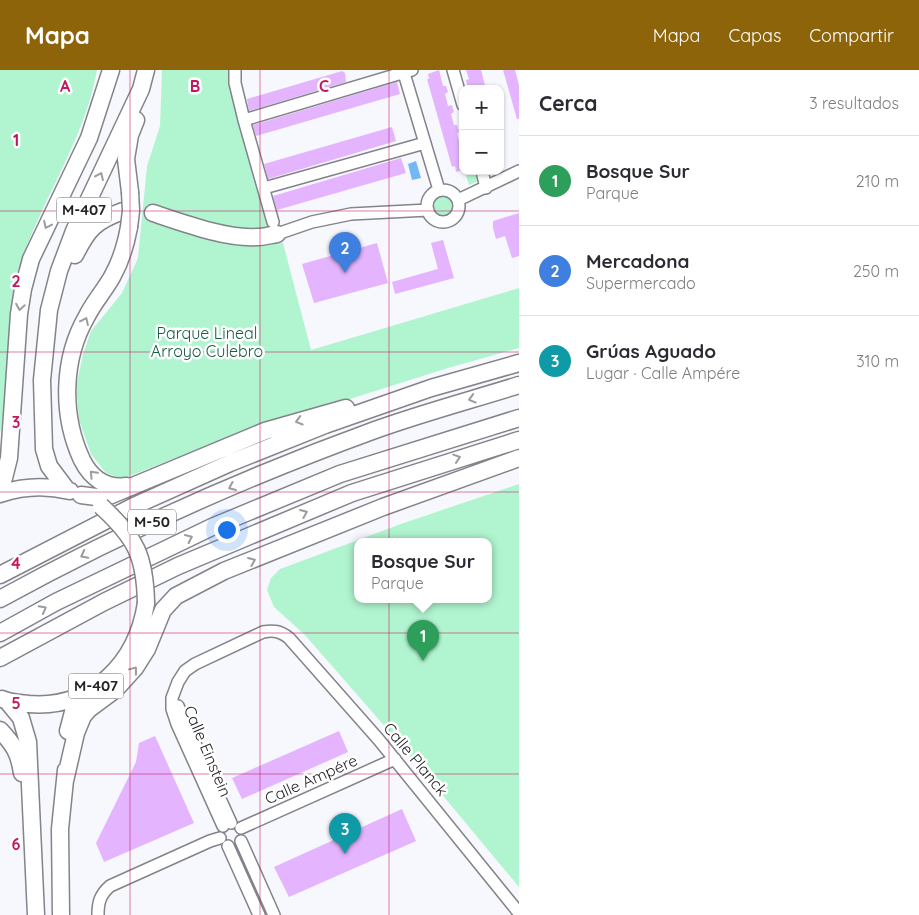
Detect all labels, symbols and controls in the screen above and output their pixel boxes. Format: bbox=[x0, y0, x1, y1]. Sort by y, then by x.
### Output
text: Mapa bbox=[25, 20, 90, 50]
text: Mapa bbox=[653, 24, 700, 47]
text: Capas bbox=[728, 24, 781, 47]
text: Compartir bbox=[809, 24, 894, 47]
text: A bbox=[60, 76, 71, 96]
text: B bbox=[190, 76, 200, 96]
text: C bbox=[319, 76, 329, 96]
map controls bbox=[459, 85, 504, 175]
button: + bbox=[459, 85, 504, 130]
text: Cerca bbox=[539, 90, 597, 116]
text: 3 resultados bbox=[809, 93, 899, 113]
text: 1 bbox=[13, 130, 19, 150]
button: − bbox=[459, 130, 504, 175]
text: Bosque Sur bbox=[586, 159, 690, 183]
text: 1 bbox=[552, 171, 558, 191]
text: 210 m bbox=[856, 171, 899, 191]
one-way arrow bbox=[94, 172, 104, 181]
text: Parque bbox=[586, 183, 639, 203]
road number: M-407 bbox=[56, 198, 112, 222]
one-way arrow bbox=[43, 220, 53, 229]
pin: 2 bbox=[329, 232, 361, 273]
text: Mercadona bbox=[586, 249, 689, 273]
text: 2 bbox=[550, 261, 560, 281]
text: 250 m bbox=[853, 261, 899, 281]
text: 2 bbox=[11, 271, 21, 291]
text: Supermercado bbox=[586, 273, 696, 293]
one-way arrow bbox=[15, 303, 26, 311]
one-way arrow bbox=[78, 317, 89, 326]
park label: Parque Lineal Arroyo Culebro bbox=[151, 323, 263, 361]
text: Grúas Aguado bbox=[586, 339, 716, 363]
text: 3 bbox=[551, 351, 559, 371]
text: 310 m bbox=[856, 351, 899, 371]
text: Lugar · Calle Ampére bbox=[586, 363, 740, 383]
one-way arrow bbox=[469, 394, 477, 404]
text: 3 bbox=[12, 412, 20, 432]
one-way arrow bbox=[295, 415, 303, 425]
one-way arrow bbox=[452, 454, 461, 464]
one-way arrow bbox=[90, 471, 99, 480]
one-way arrow bbox=[228, 480, 237, 491]
one-way arrow bbox=[299, 509, 308, 520]
road number: M-50 bbox=[128, 510, 176, 534]
your location bbox=[214, 517, 240, 543]
one-way arrow bbox=[184, 533, 193, 544]
popup bbox=[354, 538, 492, 603]
one-way arrow bbox=[81, 549, 90, 559]
text: Bosque Sur bbox=[371, 549, 475, 573]
text: 4 bbox=[11, 553, 21, 573]
one-way arrow bbox=[247, 557, 256, 567]
text: Parque bbox=[371, 573, 424, 593]
one-way arrow bbox=[38, 606, 47, 616]
pin: 1 bbox=[407, 620, 439, 661]
one-way arrow bbox=[128, 667, 136, 676]
road number: M-407 bbox=[68, 674, 124, 698]
text: 5 bbox=[11, 693, 21, 713]
street label: Calle Einstein bbox=[180, 702, 236, 800]
street label: Calle Planck bbox=[379, 718, 453, 800]
street label: Calle Ampére bbox=[262, 750, 360, 808]
pin: 3 bbox=[329, 813, 361, 854]
text: 6 bbox=[12, 834, 21, 854]

